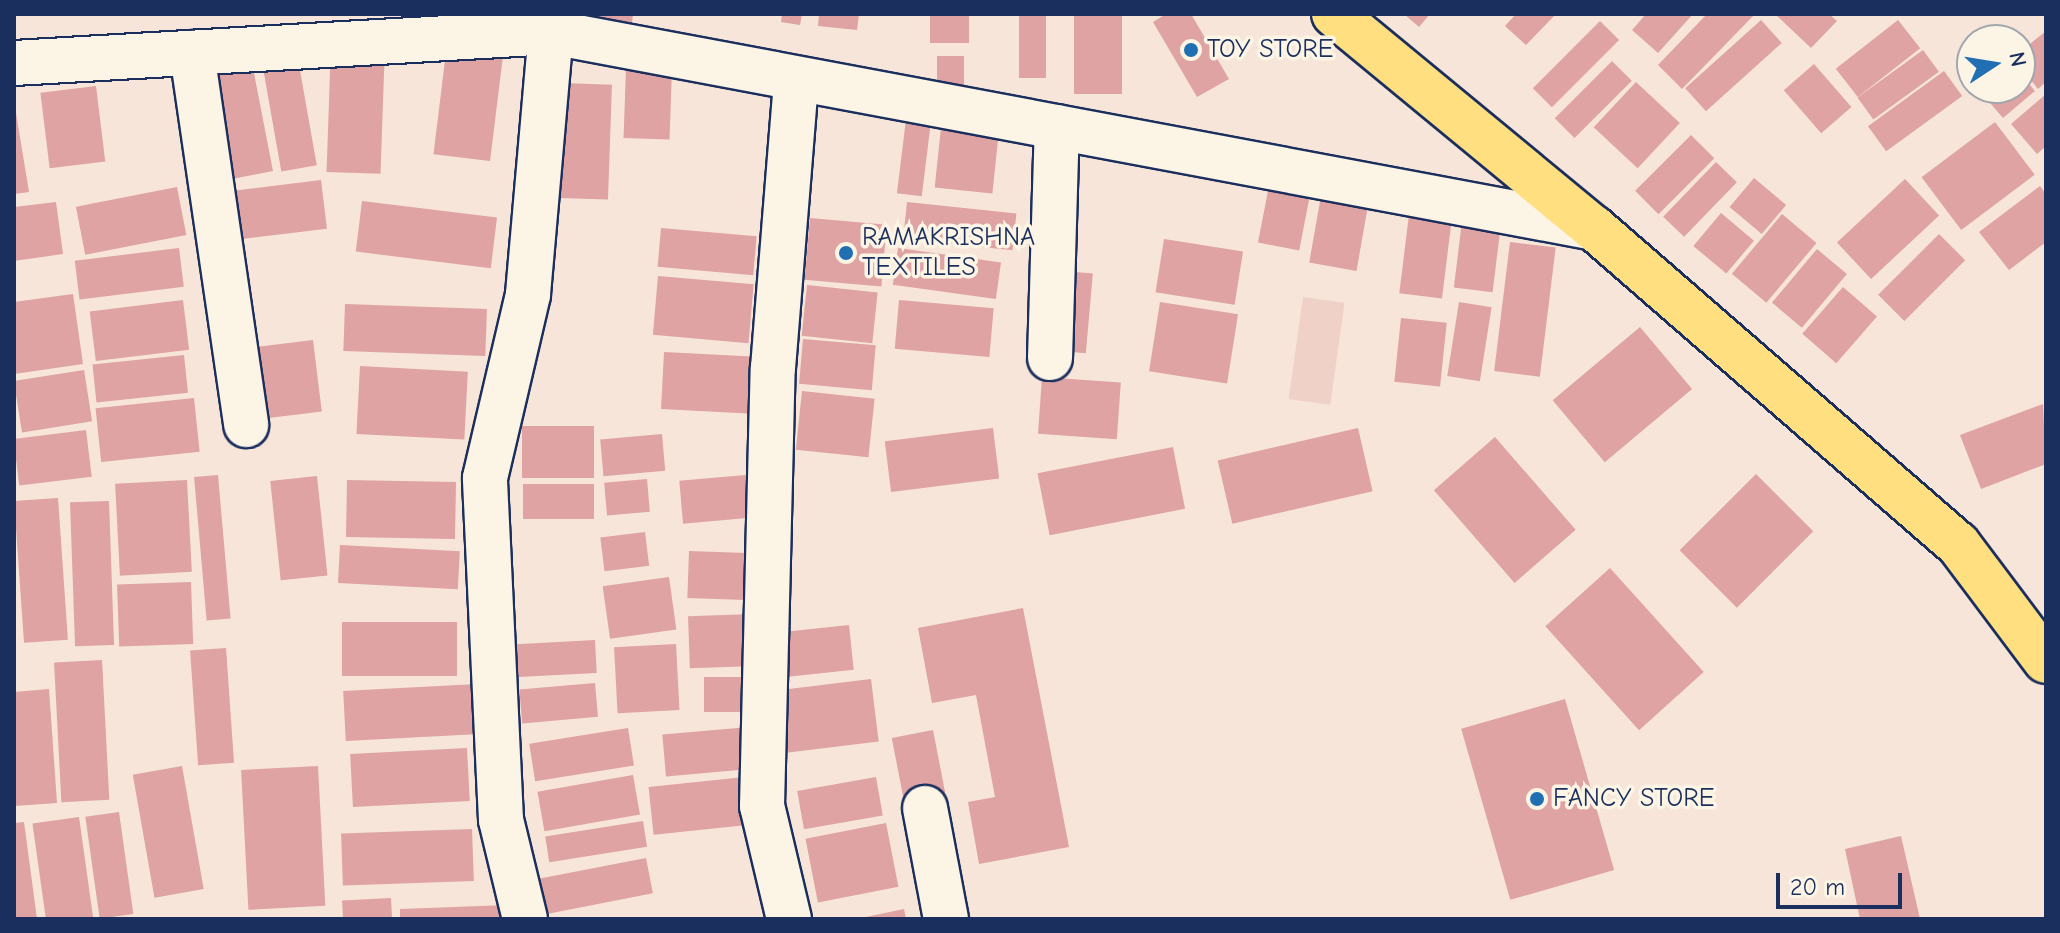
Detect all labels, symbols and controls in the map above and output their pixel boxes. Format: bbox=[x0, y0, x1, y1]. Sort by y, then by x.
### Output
north arrow bbox=[1956, 24, 2036, 104]
place label: TOY STORE bbox=[1207, 34, 1333, 66]
marker: TOY STORE bbox=[1182, 41, 1200, 59]
text: N bbox=[2003, 50, 2032, 69]
place label: RAMAKRISHNA TEXTILES bbox=[862, 222, 1035, 284]
marker: RAMAKRISHNA TEXTILES bbox=[837, 244, 855, 262]
place label: FANCY STORE bbox=[1553, 783, 1714, 815]
marker: FANCY STORE bbox=[1528, 790, 1546, 808]
scale bar bbox=[1780, 857, 1906, 907]
text: 20 m bbox=[1790, 873, 1845, 901]

